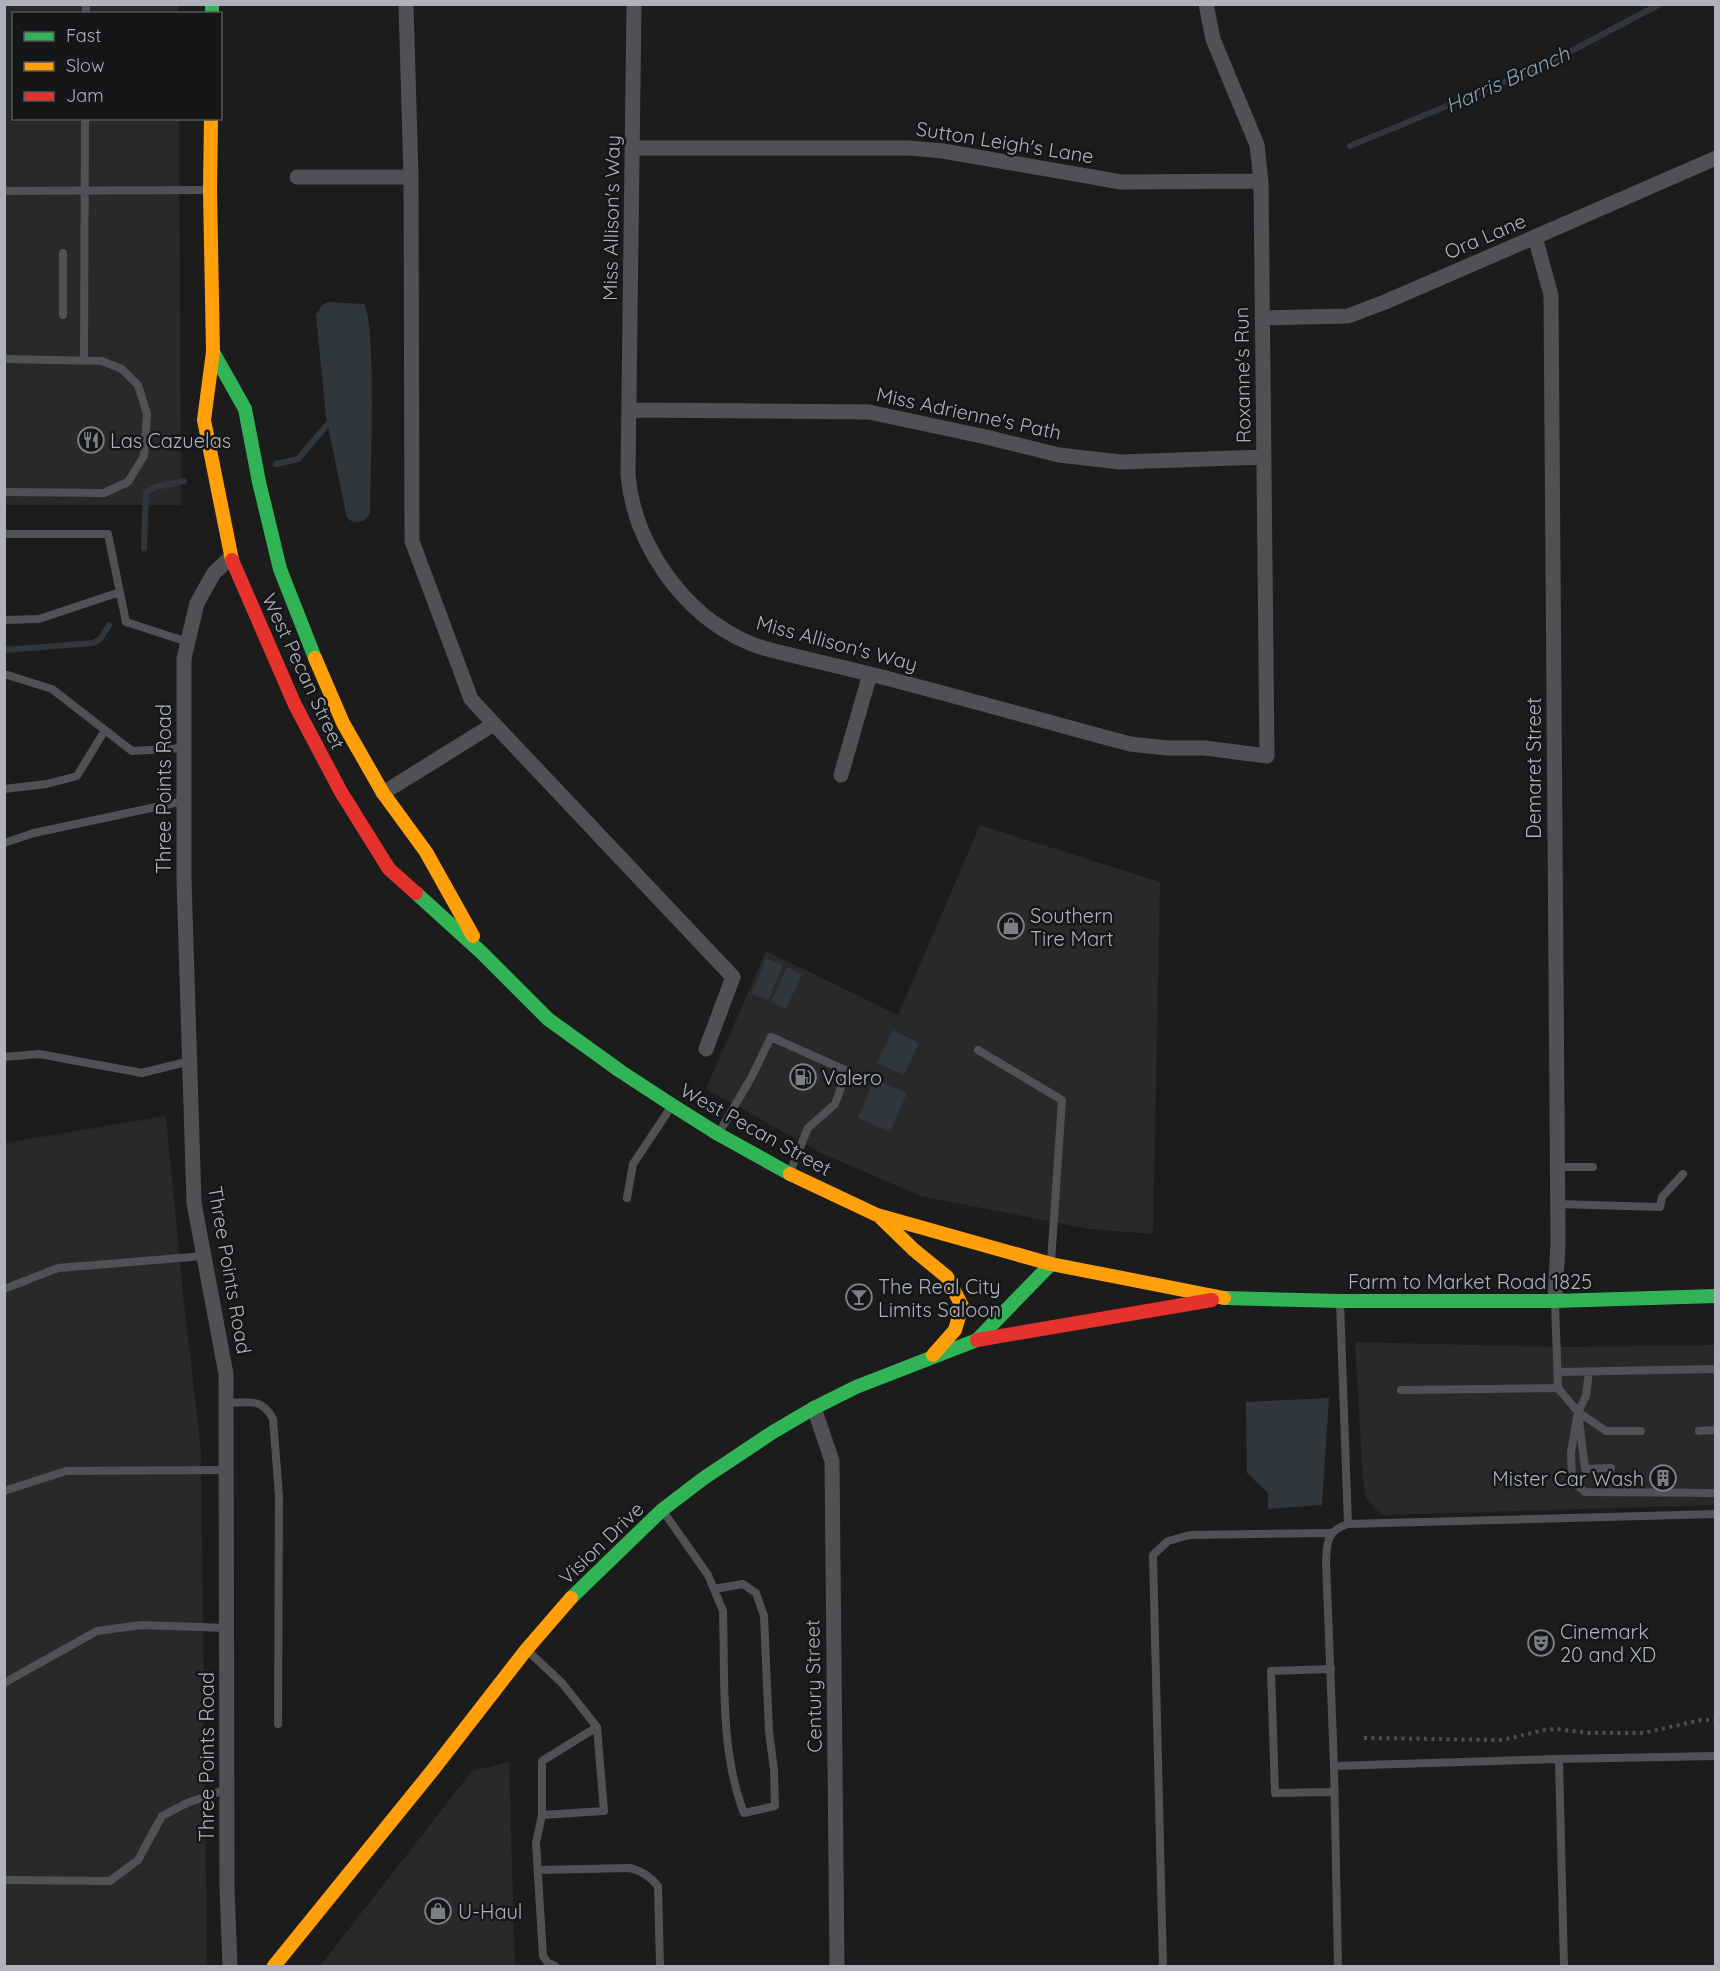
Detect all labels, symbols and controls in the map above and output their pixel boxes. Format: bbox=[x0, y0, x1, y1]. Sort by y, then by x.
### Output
legend bbox=[12, 12, 222, 120]
text: Fast bbox=[66, 24, 101, 47]
water label: Harris Branch bbox=[1441, 40, 1574, 118]
text: Slow bbox=[66, 54, 104, 77]
text: Jam bbox=[66, 84, 104, 107]
street label: Sutton Leigh's Lane bbox=[914, 116, 1096, 168]
street label: Miss Allison's Way bbox=[597, 135, 625, 301]
street label: Ora Lane bbox=[1441, 208, 1529, 264]
street label: Roxanne's Run bbox=[1228, 307, 1256, 443]
street label: Miss Adrienne's Path bbox=[874, 381, 1064, 445]
restaurant icon: Las Cazuelas bbox=[76, 425, 106, 455]
place label: Las Cazuelas bbox=[110, 428, 231, 453]
street label: West Pecan Street bbox=[257, 589, 351, 753]
street label: Miss Allison's Way bbox=[754, 609, 920, 677]
street label: Demaret Street bbox=[1521, 697, 1546, 839]
street label: Three Points Road bbox=[151, 704, 176, 874]
place label: Southern Tire Mart bbox=[1030, 903, 1114, 951]
shop icon: Southern Tire Mart bbox=[996, 911, 1026, 941]
fuel station icon: Valero bbox=[788, 1062, 818, 1092]
place label: Valero bbox=[822, 1065, 882, 1090]
street label: West Pecan Street bbox=[676, 1077, 836, 1181]
street label: Three Points Road bbox=[203, 1184, 257, 1356]
street label: Farm to Market Road 1825 bbox=[1348, 1269, 1592, 1294]
place label: The Real City Limits Saloon bbox=[878, 1274, 1001, 1322]
bar icon: The Real City Limits Saloon bbox=[844, 1282, 874, 1312]
building icon: Mister Car Wash bbox=[1648, 1463, 1678, 1493]
place label: Mister Car Wash bbox=[1492, 1466, 1644, 1491]
street label: Vision Drive bbox=[553, 1496, 649, 1590]
street label: Century Street bbox=[799, 1619, 827, 1753]
place label: Cinemark 20 and XD bbox=[1560, 1619, 1656, 1667]
theatre icon: Cinemark 20 and XD bbox=[1526, 1628, 1556, 1658]
street label: Three Points Road bbox=[194, 1672, 219, 1842]
shop icon: U-Haul bbox=[423, 1896, 453, 1926]
place label: U-Haul bbox=[458, 1899, 522, 1924]

